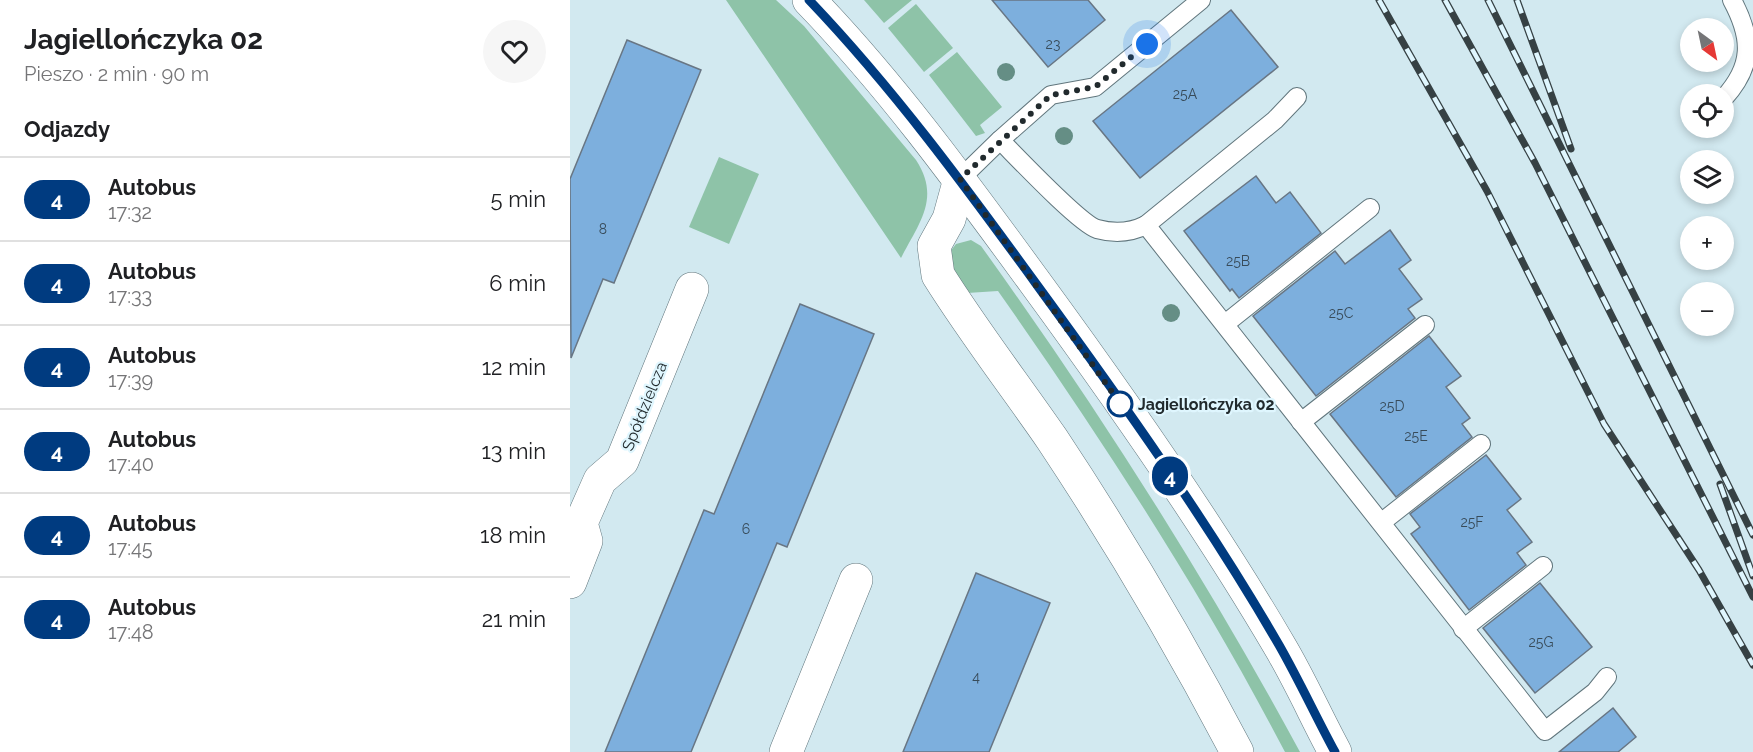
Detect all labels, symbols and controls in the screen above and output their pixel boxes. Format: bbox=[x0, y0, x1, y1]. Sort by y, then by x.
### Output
north arrow bbox=[1680, 18, 1734, 72]
map controls bbox=[1680, 18, 1734, 336]
button: heart bbox=[483, 20, 546, 83]
text: Jagiellończyka 02 bbox=[24, 23, 263, 56]
your location bbox=[1132, 29, 1162, 59]
house number: 23 bbox=[1046, 36, 1060, 52]
text: Pieszo · 2 min · 90 m bbox=[24, 62, 209, 86]
button: locate bbox=[1680, 84, 1734, 138]
house number: 25A bbox=[1173, 86, 1198, 102]
text: Odjazdy bbox=[24, 116, 110, 142]
button: layers bbox=[1680, 150, 1734, 204]
text: Autobus bbox=[108, 174, 196, 200]
text: 5 min bbox=[491, 186, 546, 212]
text: 4 bbox=[51, 187, 63, 212]
text: 17:32 bbox=[108, 200, 152, 224]
button: + bbox=[1680, 216, 1734, 270]
house number: 8 bbox=[599, 221, 607, 237]
house number: 25B bbox=[1226, 253, 1250, 269]
text: Autobus bbox=[108, 258, 196, 284]
text: 6 min bbox=[489, 270, 546, 296]
text: 4 bbox=[51, 271, 63, 296]
button: − bbox=[1680, 282, 1734, 336]
text: 17:33 bbox=[108, 284, 152, 308]
house number: 25C bbox=[1329, 305, 1354, 321]
text: Autobus bbox=[108, 342, 196, 368]
text: 12 min bbox=[482, 354, 546, 380]
text: 4 bbox=[51, 355, 63, 380]
street label: Spółdzielcza bbox=[618, 359, 671, 453]
text: 17:39 bbox=[108, 368, 153, 392]
marker: Jagiellończyka 02 bbox=[1107, 391, 1133, 417]
place label: Jagiellończyka 02 bbox=[1138, 395, 1275, 414]
house number: 25D bbox=[1380, 398, 1404, 414]
text: Autobus bbox=[108, 426, 196, 452]
house number: 25E bbox=[1404, 428, 1428, 444]
text: 13 min bbox=[481, 438, 546, 464]
text: 4 bbox=[51, 439, 63, 464]
text: 17:40 bbox=[108, 452, 154, 476]
line badge: 4 bbox=[1150, 456, 1190, 496]
text: 4 bbox=[1164, 464, 1176, 489]
text: Autobus bbox=[108, 510, 196, 536]
house number: 25F bbox=[1460, 514, 1484, 530]
house number: 6 bbox=[742, 521, 750, 537]
text: 18 min bbox=[480, 522, 546, 548]
text: 4 bbox=[51, 523, 63, 548]
text: 17:45 bbox=[108, 536, 153, 560]
text: Autobus bbox=[108, 594, 196, 620]
text: 21 min bbox=[482, 606, 546, 632]
text: 4 bbox=[51, 607, 63, 632]
text: 17:48 bbox=[108, 620, 154, 644]
house number: 25G bbox=[1529, 634, 1553, 650]
house number: 4 bbox=[972, 669, 980, 685]

